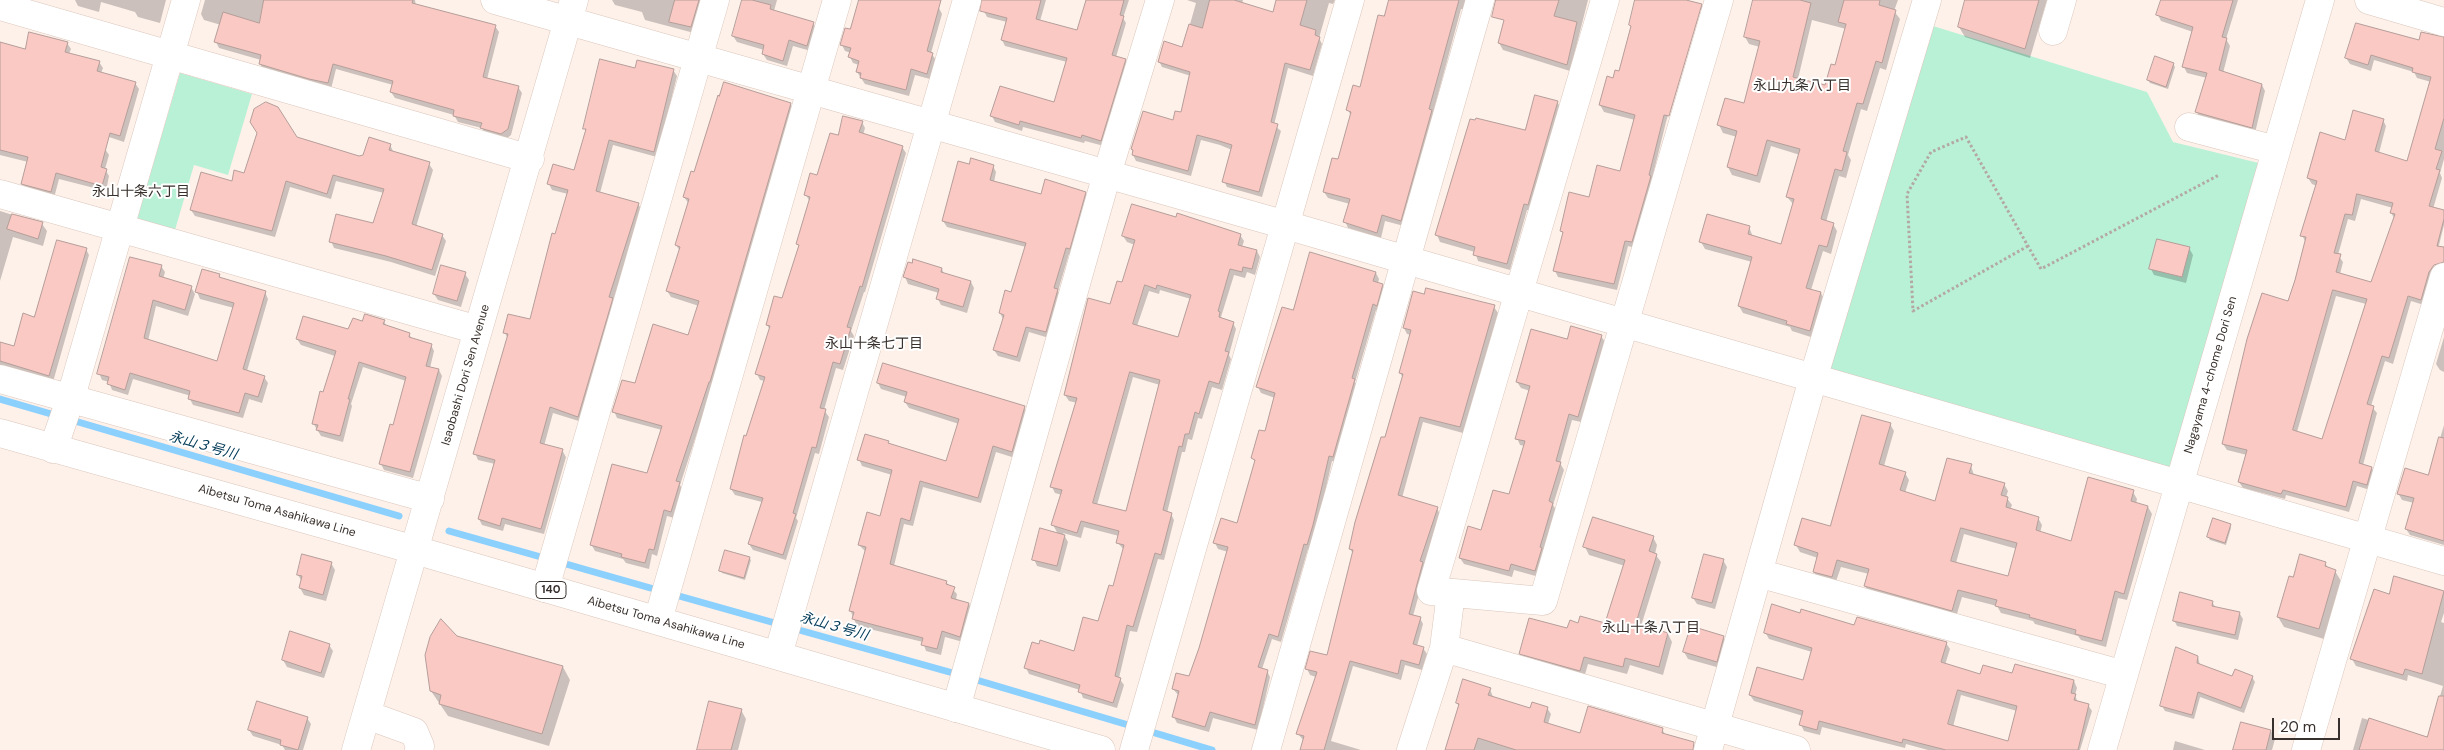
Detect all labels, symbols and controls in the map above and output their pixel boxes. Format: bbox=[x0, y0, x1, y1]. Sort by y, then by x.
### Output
district label: 永山九条八丁目 bbox=[1753, 78, 1851, 94]
district label: 永山十条六丁目 bbox=[92, 184, 190, 200]
street label: Nagayama 4-chome Dori Sen bbox=[2182, 295, 2240, 455]
street label: Isaobashi Dori Sen Avenue bbox=[439, 303, 493, 447]
district label: 永山十条七丁目 bbox=[825, 336, 923, 352]
water label: 永山３号川 bbox=[167, 428, 239, 464]
street label: Aibetsu Toma Asahikawa Line bbox=[197, 482, 357, 540]
road number: 140 bbox=[536, 582, 566, 598]
street label: Aibetsu Toma Asahikawa Line bbox=[586, 594, 746, 652]
water label: 永山３号川 bbox=[798, 609, 870, 645]
district label: 永山十条八丁目 bbox=[1602, 620, 1700, 636]
scale bar bbox=[2274, 708, 2342, 740]
text: 20 m bbox=[2280, 717, 2316, 737]

